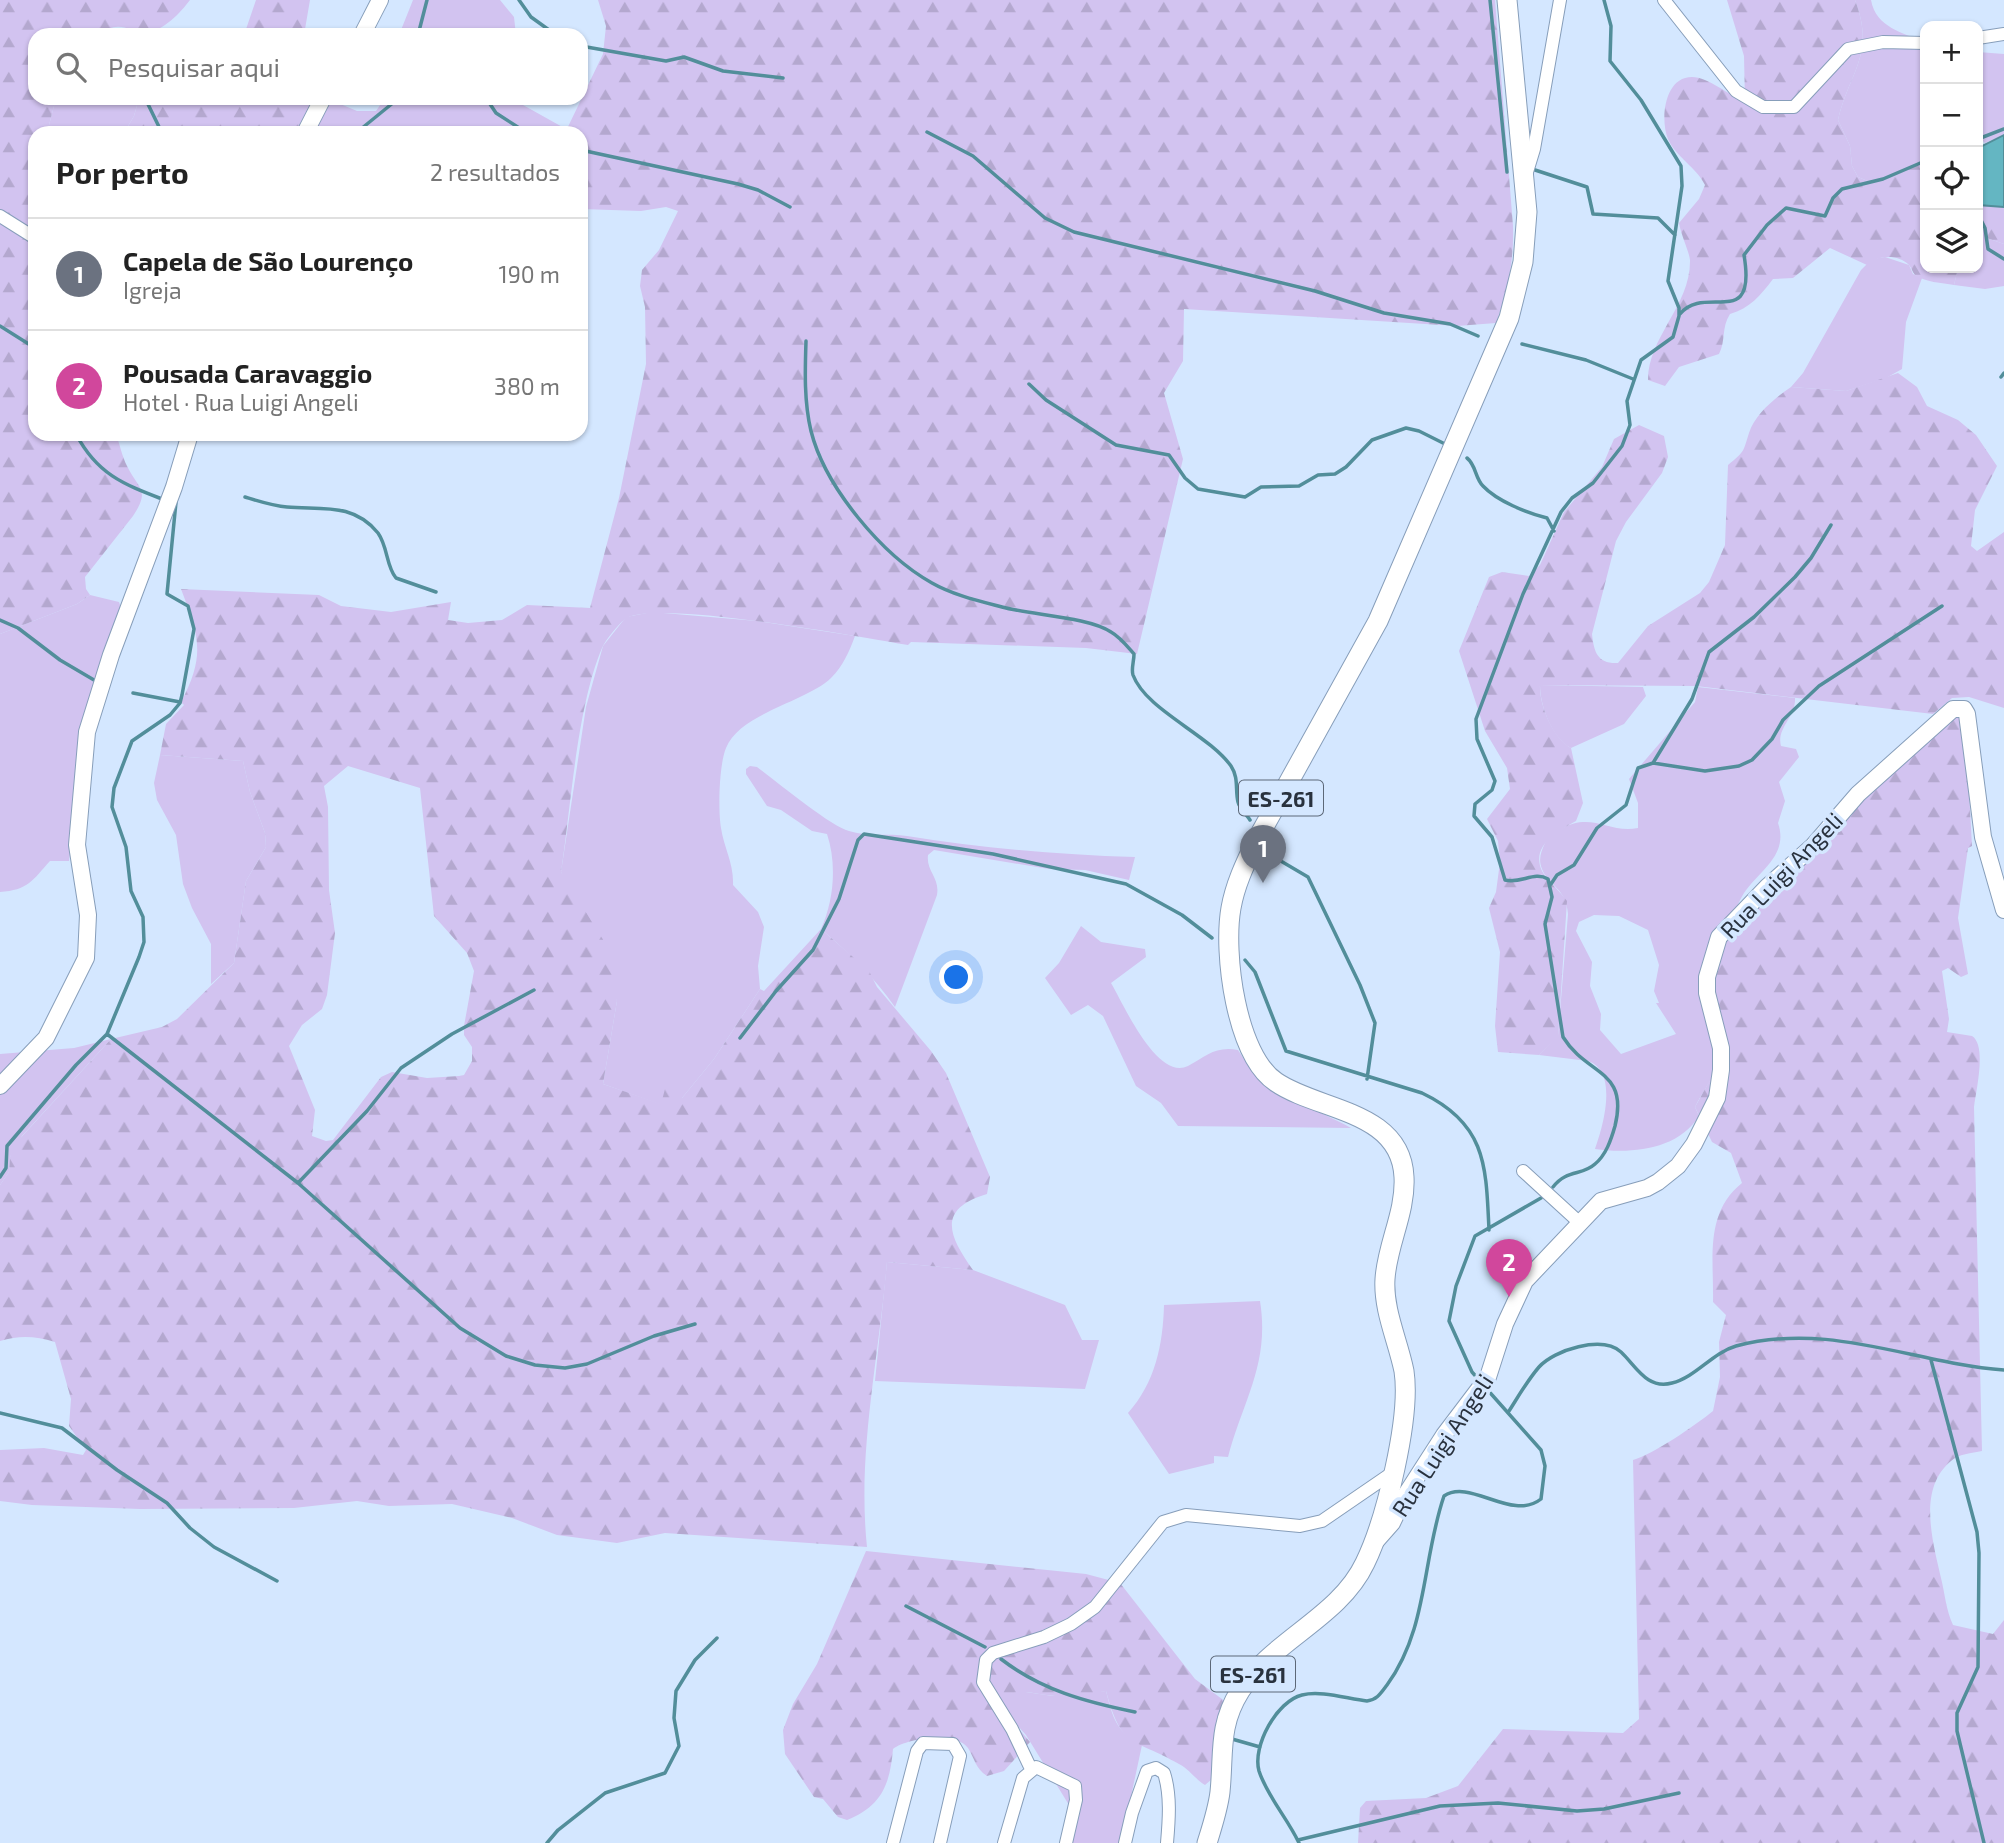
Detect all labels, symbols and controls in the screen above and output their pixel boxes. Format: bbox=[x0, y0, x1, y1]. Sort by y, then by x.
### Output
map controls bbox=[1920, 21, 1983, 273]
button: + bbox=[1920, 21, 1983, 84]
search box bbox=[28, 28, 588, 105]
icon: search bbox=[52, 48, 90, 86]
text: Pesquisar aqui bbox=[108, 51, 280, 82]
button: − bbox=[1920, 84, 1983, 147]
button: locate bbox=[1920, 147, 1983, 210]
text: Por perto bbox=[56, 154, 189, 190]
text: 2 resultados bbox=[430, 158, 560, 186]
button: layers bbox=[1920, 210, 1983, 273]
text: Capela de São Lourenço bbox=[123, 245, 413, 276]
text: 1 bbox=[74, 260, 84, 288]
text: 190 m bbox=[499, 260, 560, 288]
text: Igreja bbox=[123, 276, 182, 304]
text: Pousada Caravaggio bbox=[123, 357, 372, 388]
text: 2 bbox=[72, 372, 86, 400]
text: 380 m bbox=[494, 372, 560, 400]
text: Hotel · Rua Luigi Angeli bbox=[123, 388, 359, 416]
road number: ES-261 bbox=[1239, 780, 1323, 816]
street label: Rua Luigi Angeli bbox=[1714, 806, 1848, 944]
pin: 1 bbox=[1240, 825, 1286, 883]
your location bbox=[939, 960, 973, 994]
pin: 2 bbox=[1486, 1239, 1532, 1297]
street label: Rua Luigi Angeli bbox=[1386, 1369, 1498, 1521]
road number: ES-261 bbox=[1211, 1656, 1295, 1692]

